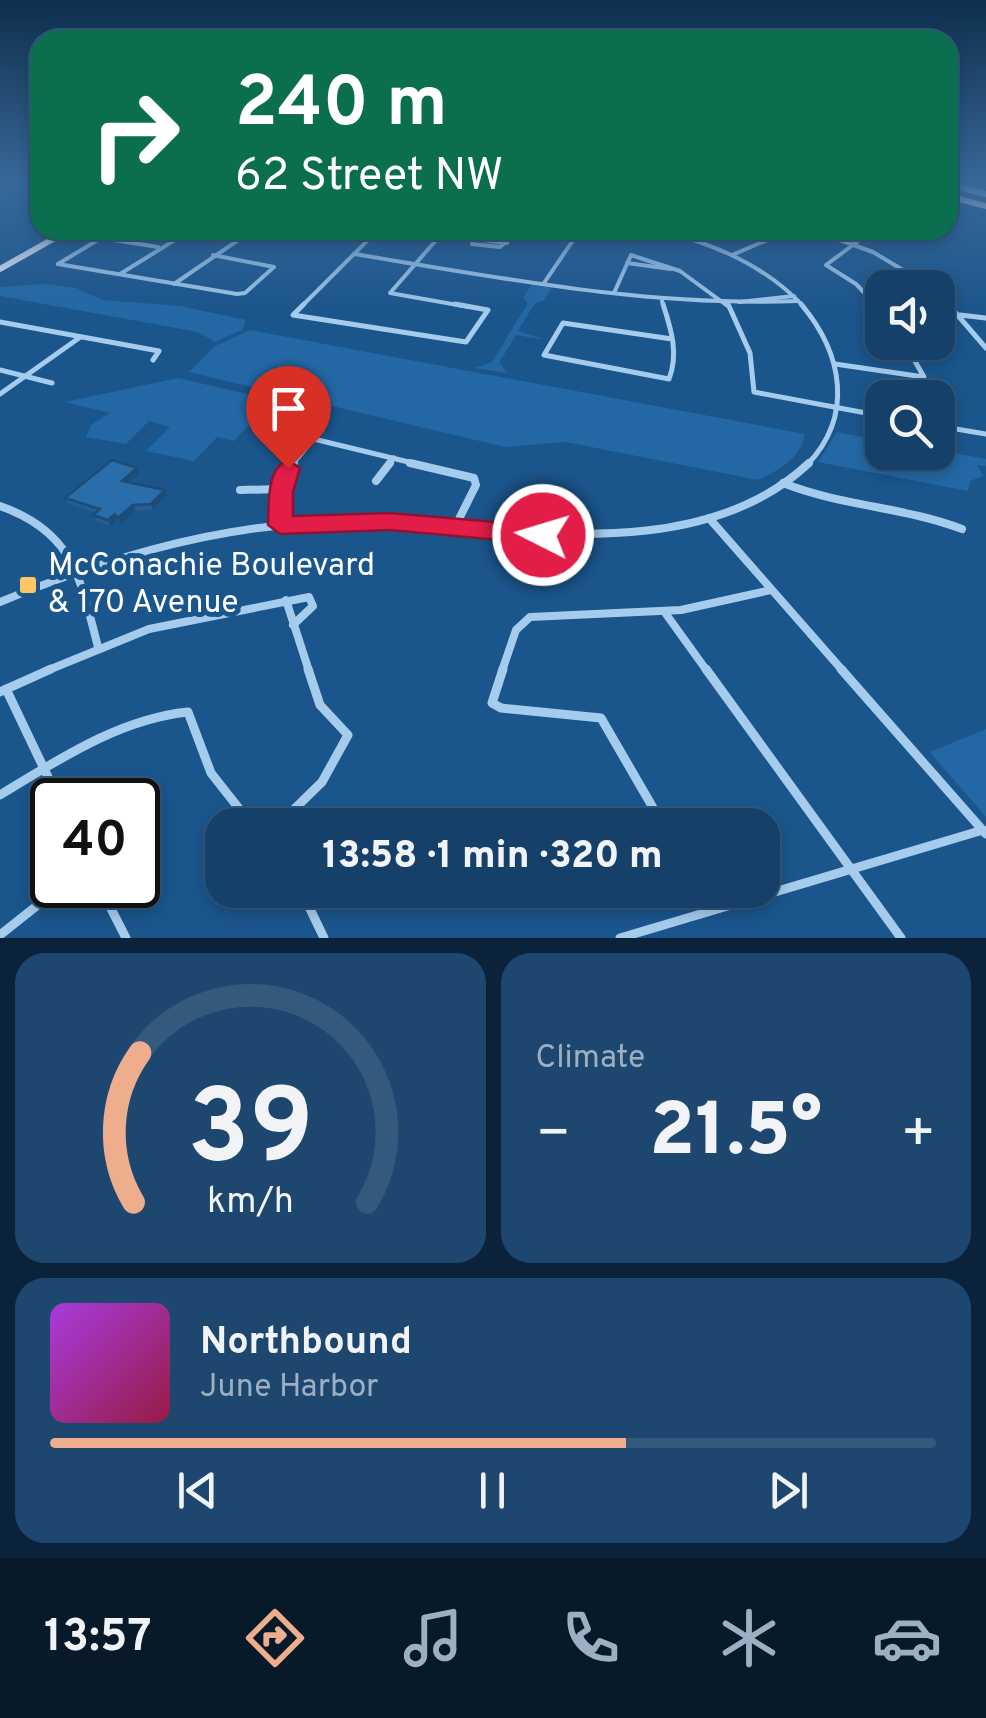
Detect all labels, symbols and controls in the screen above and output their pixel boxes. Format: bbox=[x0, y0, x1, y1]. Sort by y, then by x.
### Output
text: 240 m bbox=[235, 62, 448, 151]
icon: right bbox=[70, 70, 200, 200]
text: 62 Street NW bbox=[235, 149, 504, 206]
map controls bbox=[865, 270, 955, 470]
button: sound bbox=[865, 270, 955, 360]
pin bbox=[246, 366, 331, 469]
button: search bbox=[865, 380, 955, 470]
icon: arrive bbox=[261, 381, 316, 436]
position arrow bbox=[491, 483, 595, 587]
place label: McConachie Boulevard & 170 Avenue bbox=[48, 547, 375, 624]
marker: McConachie Boulevard & 170 Avenue bbox=[17, 574, 39, 596]
speed limit sign: 40 bbox=[30, 778, 160, 908]
text: 13:58 · 1 min · 320 m bbox=[322, 833, 663, 882]
text: Climate bbox=[536, 1039, 645, 1079]
text: 39 bbox=[187, 1068, 313, 1200]
text: 21.5° bbox=[649, 1087, 822, 1182]
text: − bbox=[536, 1101, 571, 1171]
text: + bbox=[901, 1101, 936, 1171]
text: km/h bbox=[207, 1180, 294, 1226]
text: Northbound bbox=[200, 1319, 412, 1368]
text: June Harbor bbox=[200, 1368, 379, 1408]
icon: previous bbox=[170, 1463, 225, 1518]
icon: pause bbox=[465, 1463, 520, 1518]
icon: next bbox=[761, 1463, 816, 1518]
icon: directions bbox=[240, 1603, 310, 1673]
icon: music bbox=[398, 1603, 468, 1673]
icon: phone bbox=[556, 1603, 626, 1673]
icon: climate bbox=[714, 1603, 784, 1673]
icon: car bbox=[872, 1603, 942, 1673]
text: 13:57 bbox=[44, 1610, 152, 1667]

